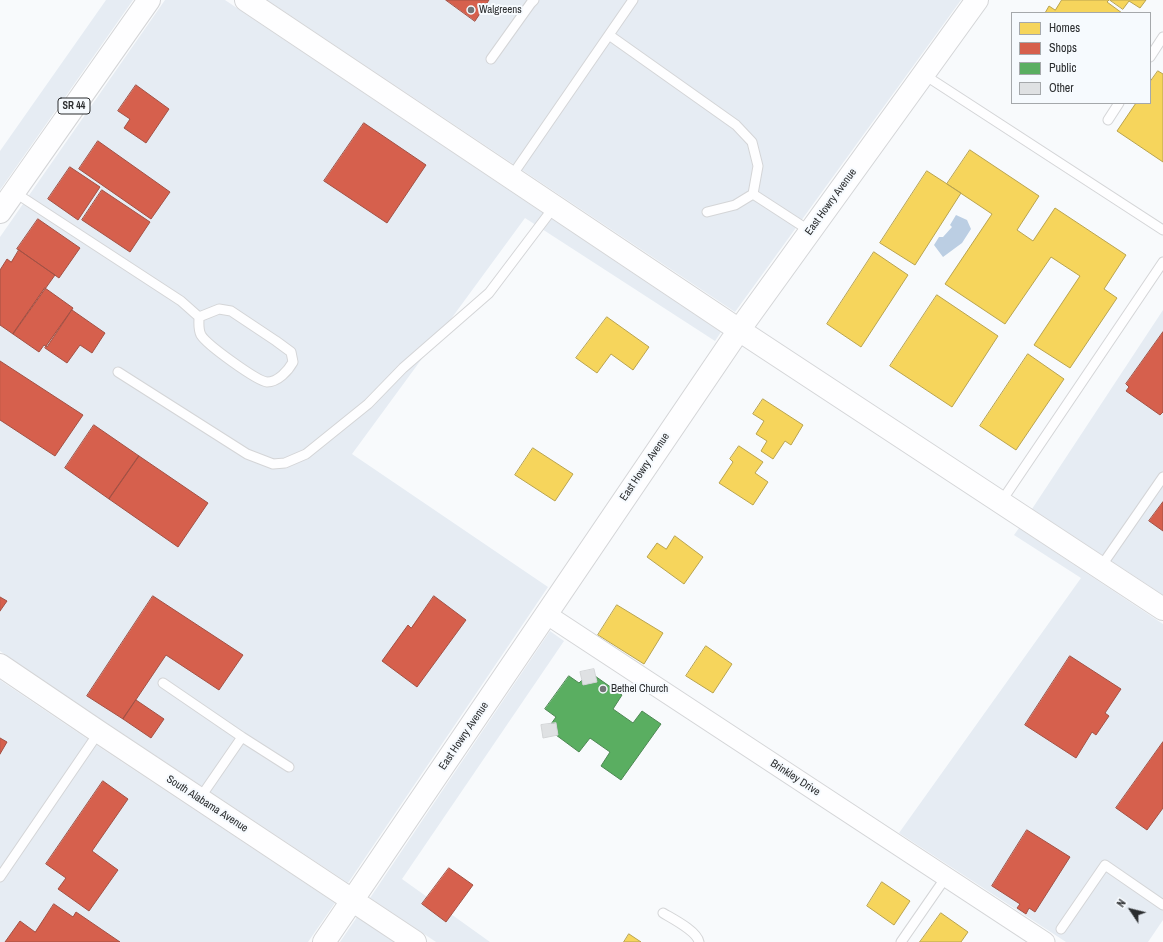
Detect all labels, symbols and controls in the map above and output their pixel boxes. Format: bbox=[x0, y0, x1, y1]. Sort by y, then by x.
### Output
place label: Walgreens bbox=[479, 3, 522, 17]
marker: Walgreens bbox=[466, 5, 476, 15]
legend bbox=[1011, 12, 1151, 104]
text: Homes bbox=[1049, 20, 1080, 36]
text: Shops bbox=[1049, 40, 1077, 56]
text: Public bbox=[1049, 60, 1076, 76]
text: Other bbox=[1049, 80, 1074, 96]
road number: SR 44 bbox=[58, 98, 90, 114]
street label: East Howry Avenue bbox=[802, 166, 860, 238]
street label: East Howry Avenue bbox=[617, 431, 673, 503]
place label: Bethel Church bbox=[611, 682, 668, 696]
marker: Bethel Church bbox=[598, 684, 608, 694]
street label: East Howry Avenue bbox=[436, 700, 492, 772]
street label: Brinkley Drive bbox=[768, 757, 822, 799]
street label: South Alabama Avenue bbox=[164, 773, 250, 835]
north arrow bbox=[1111, 890, 1151, 930]
text: N bbox=[1114, 896, 1129, 910]

